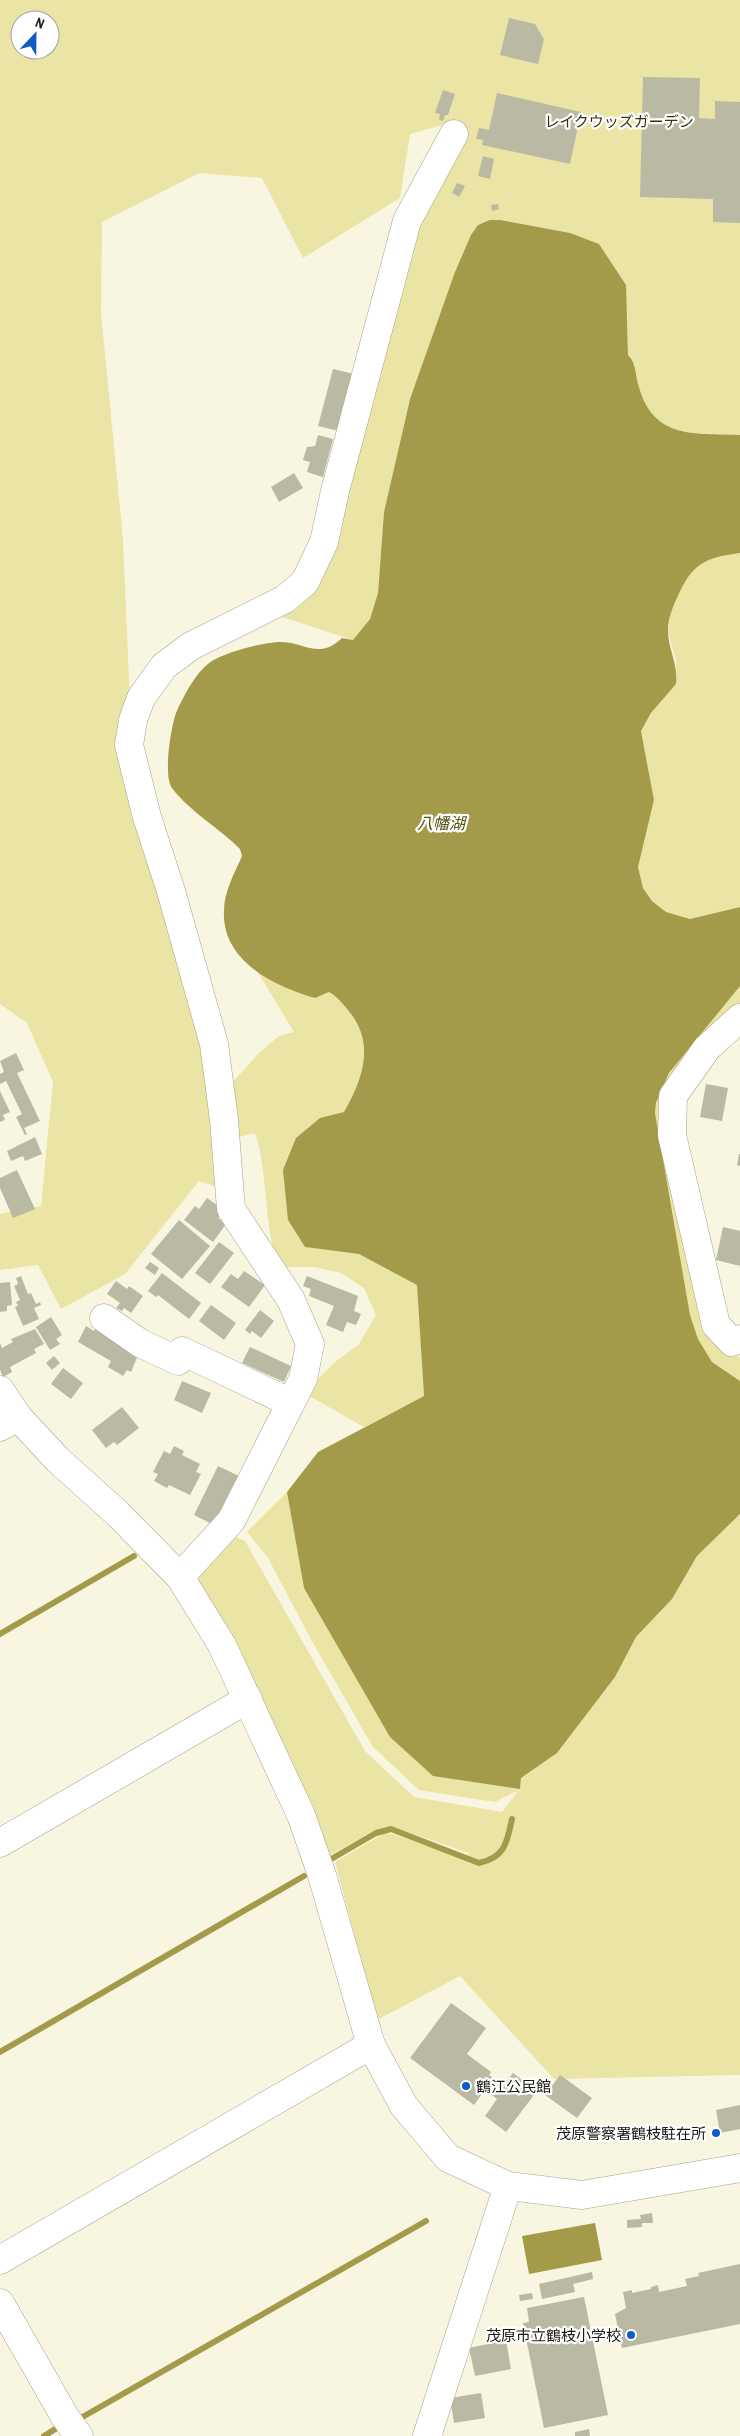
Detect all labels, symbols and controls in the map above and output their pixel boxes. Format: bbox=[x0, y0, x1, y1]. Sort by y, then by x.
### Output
north arrow bbox=[10, 10, 60, 60]
text: N bbox=[33, 13, 47, 33]
park label: レイクウッズガーデン bbox=[544, 111, 694, 132]
water label: 八幡湖 bbox=[417, 812, 468, 834]
place label: 鶴江公民館 bbox=[476, 2076, 551, 2097]
marker: 鶴江公民館 bbox=[460, 2080, 472, 2092]
place label: 茂原警察署鶴枝駐在所 bbox=[556, 2123, 706, 2144]
marker: 茂原警察署鶴枝駐在所 bbox=[710, 2127, 722, 2139]
place label: 茂原市立鶴枝小学校 bbox=[486, 2325, 621, 2346]
marker: 茂原市立鶴枝小学校 bbox=[625, 2329, 637, 2341]

